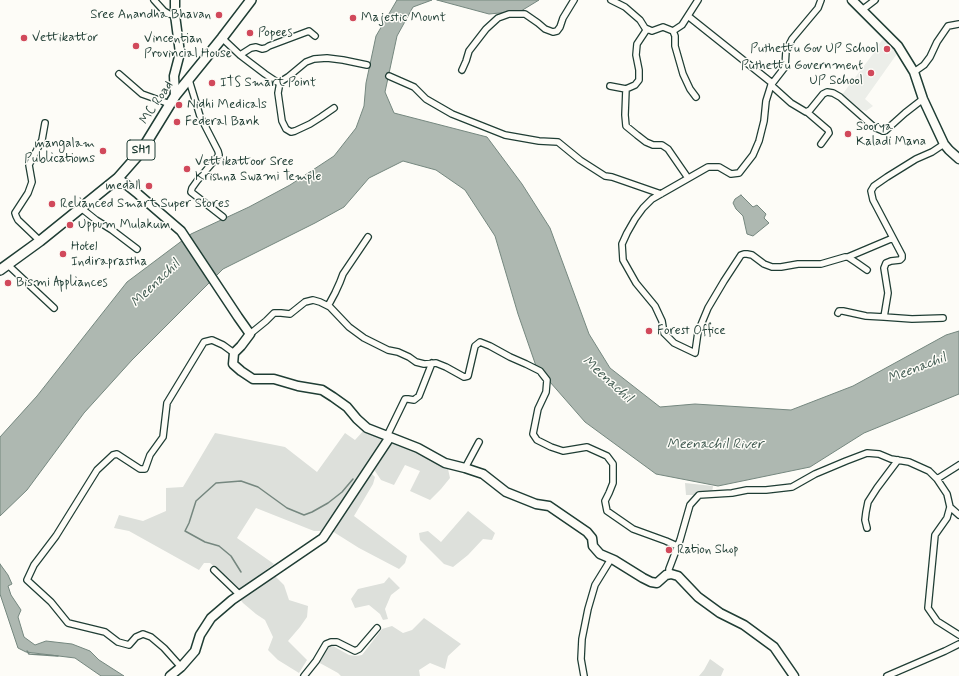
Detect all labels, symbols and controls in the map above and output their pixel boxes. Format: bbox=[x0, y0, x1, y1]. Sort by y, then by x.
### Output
place label: Sree Anandha Bhavan bbox=[90, 7, 211, 23]
marker: Sree Anandha Bhavan bbox=[214, 10, 224, 20]
place label: Majestic Mount bbox=[361, 10, 446, 26]
marker: Majestic Mount bbox=[348, 13, 358, 23]
place label: Popees bbox=[258, 25, 293, 41]
marker: Popees bbox=[245, 28, 255, 38]
place label: Vettikattor bbox=[32, 30, 98, 46]
place label: Vincentian Provincial House bbox=[144, 31, 232, 62]
marker: Vettikattor bbox=[19, 33, 29, 43]
marker: Vincentian Provincial House bbox=[131, 41, 141, 51]
place label: Puthettu Gov UP School bbox=[750, 41, 879, 57]
marker: Puthettu Gov UP School bbox=[882, 44, 892, 54]
place label: Puthettu Government UP School bbox=[741, 58, 863, 89]
marker: Puthettu Government UP School bbox=[866, 68, 876, 78]
place label: ITS Smart Point bbox=[220, 75, 316, 91]
marker: ITS Smart Point bbox=[207, 78, 217, 88]
street label: MC Road bbox=[137, 79, 177, 127]
place label: Nidhi Medicals bbox=[187, 97, 267, 113]
marker: Nidhi Medicals bbox=[174, 100, 184, 110]
place label: Federal Bank bbox=[185, 114, 259, 130]
marker: Federal Bank bbox=[172, 117, 182, 127]
place label: Soorya Kaladi Mana bbox=[856, 119, 926, 150]
marker: Soorya Kaladi Mana bbox=[843, 129, 853, 139]
place label: mangalam Publicatioms bbox=[24, 136, 95, 167]
road number: SH1 bbox=[127, 140, 155, 160]
marker: mangalam Publicatioms bbox=[98, 146, 108, 156]
place label: Vettikattoor Sree Krishna Swami Temple bbox=[195, 154, 321, 185]
marker: Vettikattoor Sree Krishna Swami Temple bbox=[182, 164, 192, 174]
place label: medall bbox=[106, 178, 141, 194]
marker: medall bbox=[144, 181, 154, 191]
place label: Relianced Smart Super Stores bbox=[60, 196, 230, 212]
marker: Relianced Smart Super Stores bbox=[47, 199, 57, 209]
place label: Uppum Mulakum bbox=[78, 217, 170, 233]
marker: Uppum Mulakum bbox=[65, 220, 75, 230]
place label: Hotel Indiraprastha bbox=[71, 239, 147, 270]
marker: Hotel Indiraprastha bbox=[58, 249, 68, 259]
water label: Meenachil bbox=[128, 256, 184, 312]
place label: Bismi Appliances bbox=[16, 275, 108, 291]
marker: Bismi Appliances bbox=[3, 278, 13, 288]
place label: Forest Office bbox=[657, 323, 726, 339]
marker: Forest Office bbox=[644, 326, 654, 336]
water label: Meenachil bbox=[885, 350, 949, 388]
water label: Meenachil bbox=[578, 353, 636, 407]
water label: Meenachil River bbox=[667, 437, 763, 453]
place label: Ration Shop bbox=[677, 542, 739, 558]
marker: Ration Shop bbox=[664, 545, 674, 555]

